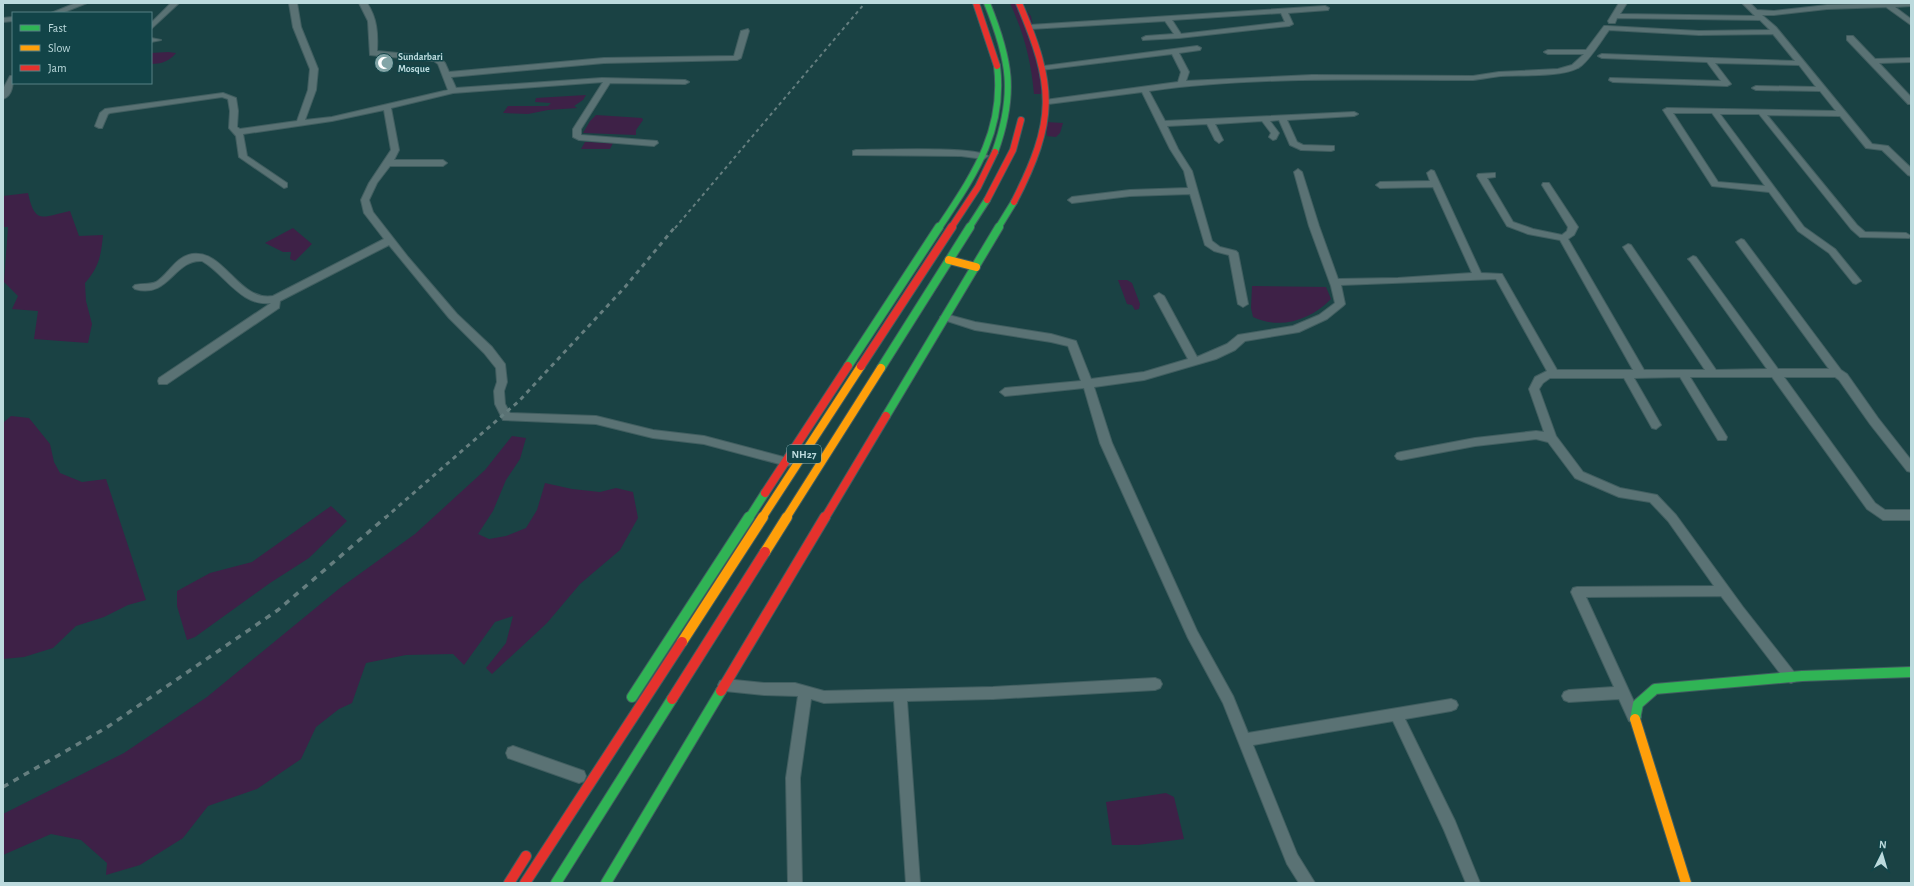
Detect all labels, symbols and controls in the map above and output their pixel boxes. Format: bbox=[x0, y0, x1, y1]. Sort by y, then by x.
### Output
legend bbox=[12, 12, 152, 84]
text: Fast bbox=[48, 22, 67, 34]
text: Slow bbox=[48, 42, 70, 54]
mosque icon: Sundarbari Mosque bbox=[373, 52, 395, 74]
place label: Sundarbari Mosque bbox=[398, 52, 443, 74]
text: Jam bbox=[48, 62, 67, 74]
road number: NH27 bbox=[787, 445, 821, 463]
north arrow bbox=[1862, 834, 1902, 874]
text: N bbox=[1879, 839, 1887, 850]

